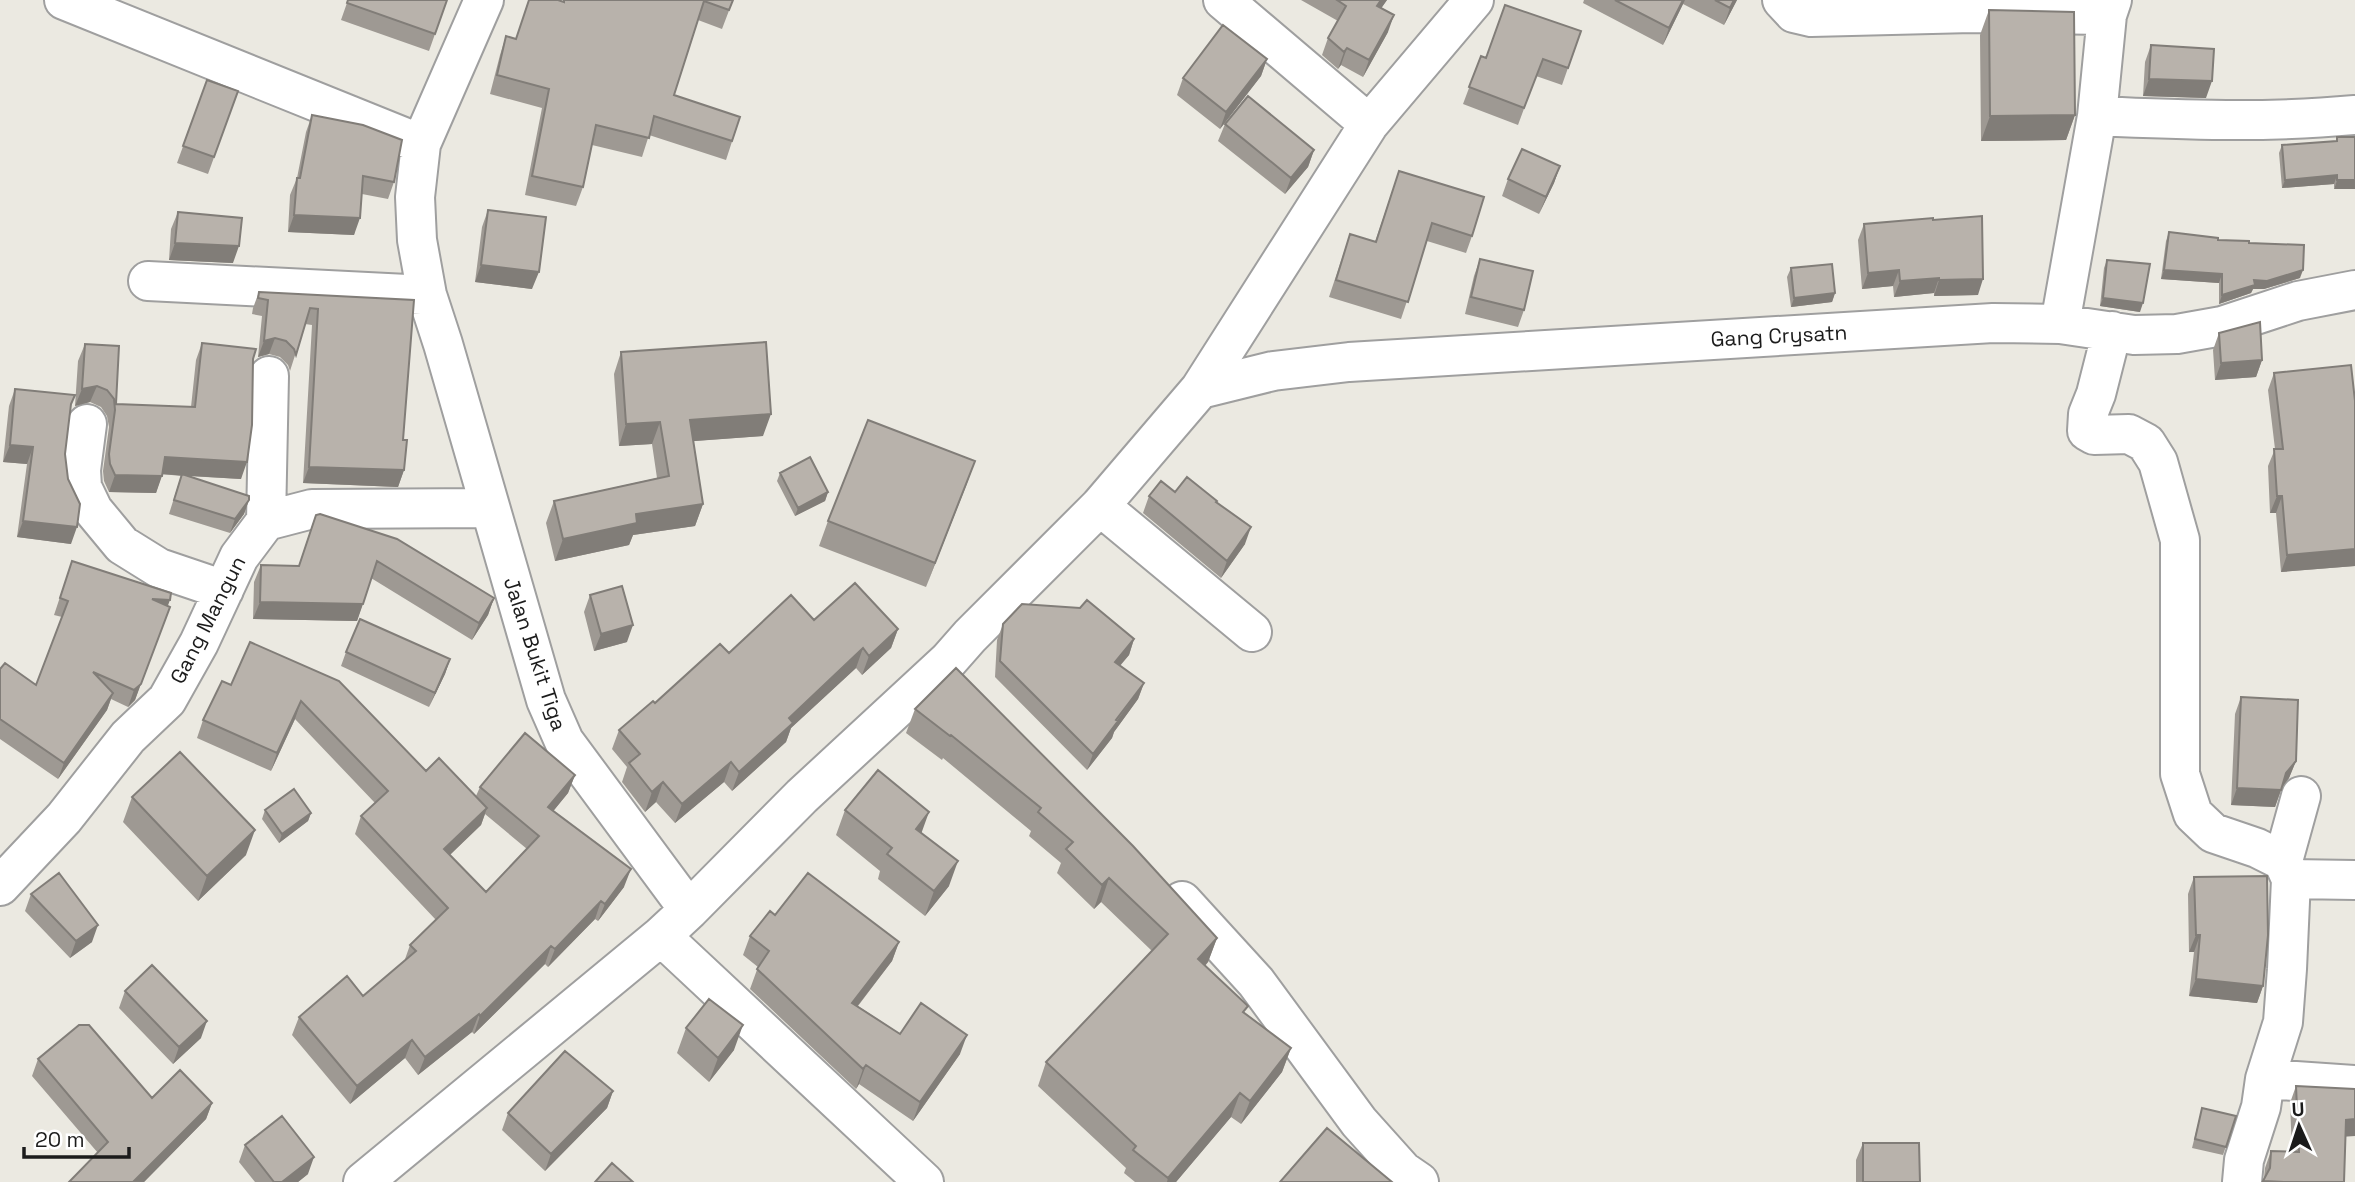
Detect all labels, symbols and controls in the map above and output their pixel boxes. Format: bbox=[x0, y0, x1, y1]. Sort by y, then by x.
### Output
street label: Gang Crysatn bbox=[1710, 318, 1848, 353]
street label: Gang Mangun bbox=[164, 551, 251, 688]
street label: Jalan Bukit Tiga bbox=[498, 574, 573, 734]
north arrow bbox=[2264, 1091, 2334, 1161]
text: U bbox=[2291, 1097, 2305, 1122]
scale bar bbox=[24, 1116, 130, 1160]
text: 20 m bbox=[35, 1126, 85, 1153]

